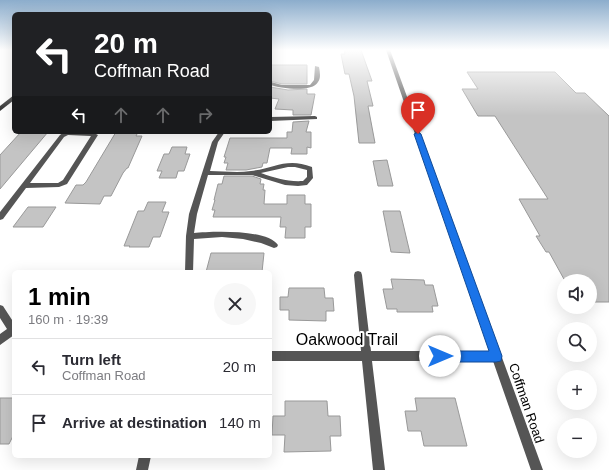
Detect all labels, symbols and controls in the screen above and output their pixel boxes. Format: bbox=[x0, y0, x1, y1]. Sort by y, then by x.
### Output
icon: left bbox=[28, 28, 80, 80]
text: 20 m bbox=[94, 28, 158, 59]
text: Coffman Road bbox=[94, 61, 210, 81]
pin bbox=[401, 93, 435, 134]
icon: arrive bbox=[407, 99, 429, 121]
icon: left bbox=[68, 104, 90, 126]
icon: ahead bbox=[110, 104, 132, 126]
icon: ahead bbox=[152, 104, 174, 126]
icon: right bbox=[194, 104, 216, 126]
map controls bbox=[557, 274, 597, 458]
button: sound bbox=[557, 274, 597, 314]
text: 1 min bbox=[28, 283, 91, 310]
button: close bbox=[214, 283, 256, 325]
text: 160 m · 19:39 bbox=[28, 312, 108, 327]
button: search bbox=[557, 322, 597, 362]
street label: Oakwood Trail bbox=[296, 331, 398, 348]
position arrow bbox=[419, 335, 461, 377]
text: Turn left bbox=[62, 351, 121, 368]
icon: left bbox=[28, 356, 50, 378]
text: 20 m bbox=[223, 358, 256, 375]
street label: Coffman Road bbox=[506, 361, 547, 445]
text: Coffman Road bbox=[62, 368, 146, 383]
button: + bbox=[557, 370, 597, 410]
icon: arrive bbox=[28, 412, 50, 434]
text: Arrive at destination bbox=[62, 414, 207, 431]
text: 140 m bbox=[219, 414, 261, 431]
button: − bbox=[557, 418, 597, 458]

